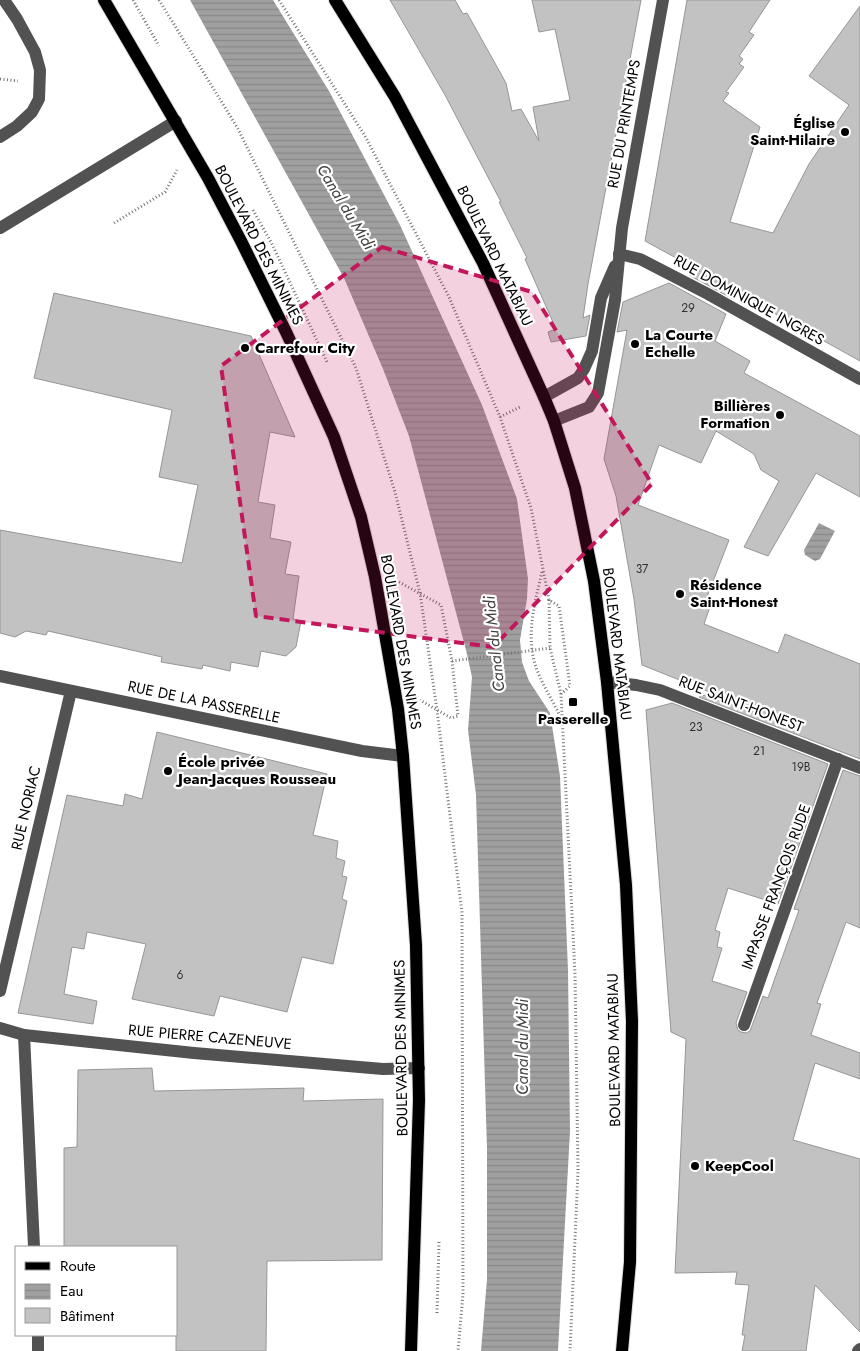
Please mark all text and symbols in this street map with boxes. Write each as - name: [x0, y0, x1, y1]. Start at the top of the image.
- street label: RUE DU PRINTEMPS: [602, 58, 646, 190]
- place label: Église Saint-Hilaire: [750, 112, 835, 151]
- marker: Église Saint-Hilaire: [839, 126, 851, 138]
- water label: Canal du Midi: [311, 160, 381, 255]
- street label: BOULEVARD DES MINIMES: [209, 161, 309, 329]
- street label: BOULEVARD MATABIAU: [451, 182, 539, 330]
- street label: RUE DOMINIQUE INGRES: [670, 249, 828, 351]
- house number: 29: [681, 299, 695, 317]
- place label: La Courte Echelle: [645, 324, 713, 363]
- place label: Carrefour City: [255, 337, 355, 359]
- marker: La Courte Echelle: [629, 338, 641, 350]
- marker: Carrefour City: [239, 342, 251, 354]
- place label: Billières Formation: [700, 395, 770, 434]
- marker: Billières Formation: [774, 409, 786, 421]
- street label: BOULEVARD DES MINIMES: [375, 553, 427, 731]
- house number: 37: [636, 560, 649, 578]
- street label: BOULEVARD MATABIAU: [597, 566, 637, 722]
- place label: Résidence Saint-Honest: [690, 574, 778, 613]
- marker: Résidence Saint-Honest: [674, 588, 686, 600]
- water label: Canal du Midi: [477, 594, 510, 693]
- street label: RUE SAINT-HONEST: [676, 670, 806, 738]
- street label: RUE DE LA PASSERELLE: [126, 675, 282, 729]
- marker: Passerelle: [567, 696, 579, 708]
- place label: Passerelle: [538, 708, 609, 730]
- house number: 23: [689, 718, 703, 736]
- house number: 21: [753, 742, 765, 760]
- place label: École privée Jean-Jacques Rousseau: [175, 751, 336, 790]
- house number: 19B: [791, 758, 811, 776]
- street label: RUE NORIAC: [6, 764, 46, 852]
- marker: École privée Jean-Jacques Rousseau: [162, 765, 174, 777]
- street label: IMPASSE FRANÇOIS RUDE: [736, 801, 816, 973]
- street label: BOULEVARD DES MINIMES: [388, 959, 414, 1137]
- house number: 6: [177, 966, 184, 984]
- street label: BOULEVARD MATABIAU: [602, 973, 626, 1127]
- water label: Canal du Midi: [511, 998, 534, 1095]
- street label: RUE PIERRE CAZENEUVE: [127, 1019, 293, 1055]
- place label: KeepCool: [705, 1155, 774, 1177]
- marker: KeepCool: [689, 1160, 701, 1172]
- legend: [15, 1246, 178, 1336]
- text: Route: [60, 1255, 96, 1277]
- text: Eau: [60, 1280, 83, 1302]
- text: Bâtiment: [60, 1305, 114, 1327]

